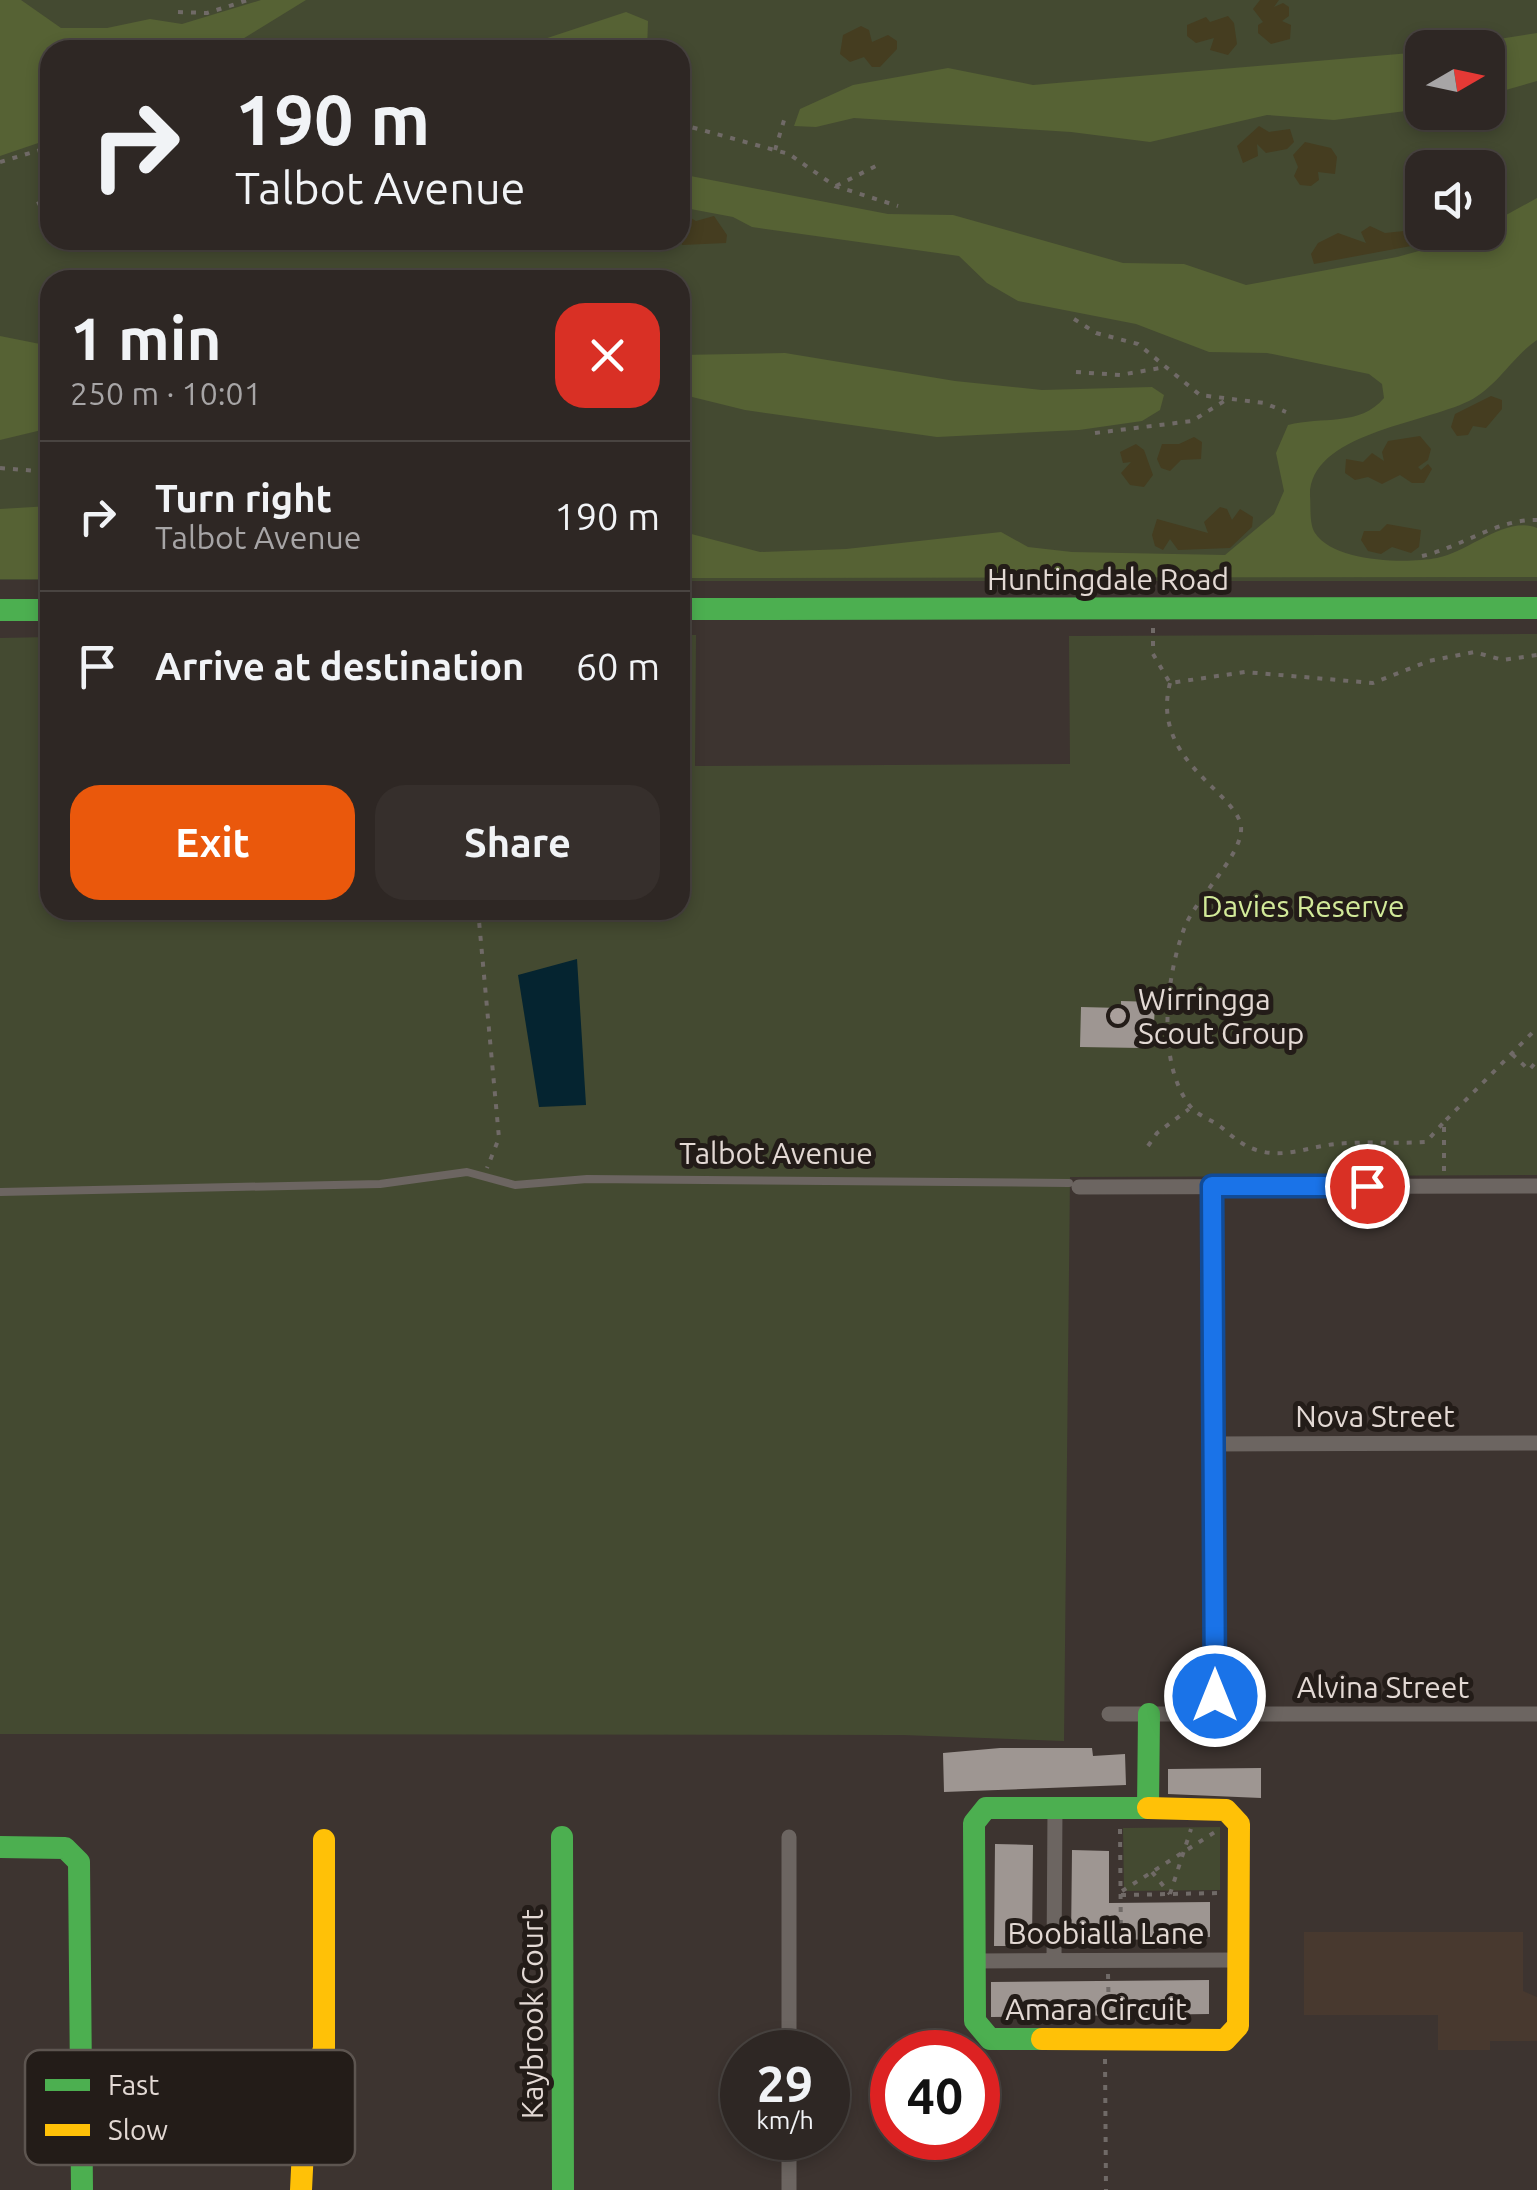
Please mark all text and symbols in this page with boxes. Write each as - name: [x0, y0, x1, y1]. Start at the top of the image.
- north arrow: [1405, 30, 1505, 130]
- map controls: [1405, 30, 1505, 250]
- icon: right: [70, 80, 200, 210]
- text: 190 m: [235, 80, 430, 158]
- button: sound: [1405, 150, 1505, 250]
- text: Talbot Avenue: [235, 162, 525, 213]
- button: close: [555, 303, 660, 408]
- text: 1 min: [70, 304, 222, 371]
- text: 250 m · 10:01: [70, 375, 262, 411]
- text: Turn right: [155, 477, 332, 519]
- icon: right: [70, 489, 125, 544]
- text: 190 m: [554, 495, 660, 537]
- text: Talbot Avenue: [155, 519, 362, 555]
- street label: Huntingdale Road: [987, 562, 1229, 596]
- icon: arrive: [70, 639, 125, 694]
- text: Arrive at destination: [155, 645, 524, 687]
- text: 60 m: [576, 645, 660, 687]
- button: Exit: [70, 785, 355, 900]
- button: Share: [375, 785, 660, 900]
- park label: Davies Reserve: [1202, 889, 1404, 923]
- place label: Wirringga Scout Group: [1138, 982, 1304, 1050]
- marker: Wirringga Scout Group: [1107, 1005, 1129, 1027]
- street label: Talbot Avenue: [679, 1136, 873, 1170]
- pin: [1325, 1144, 1410, 1229]
- icon: arrive: [1340, 1159, 1395, 1214]
- street label: Nova Street: [1295, 1399, 1455, 1433]
- position arrow: [1163, 1644, 1267, 1748]
- street label: Alvina Street: [1297, 1670, 1469, 1704]
- street label: Kaybrook Court: [515, 1909, 549, 2119]
- street label: Boobialla Lane: [1008, 1916, 1204, 1950]
- street label: Amara Circuit: [1005, 1992, 1187, 2026]
- speed limit sign: 40: [870, 2030, 1000, 2160]
- legend: [25, 2050, 355, 2165]
- text: 29: [757, 2055, 813, 2111]
- text: Fast: [108, 2069, 159, 2100]
- text: km/h: [756, 2106, 814, 2134]
- text: Slow: [108, 2114, 168, 2145]

